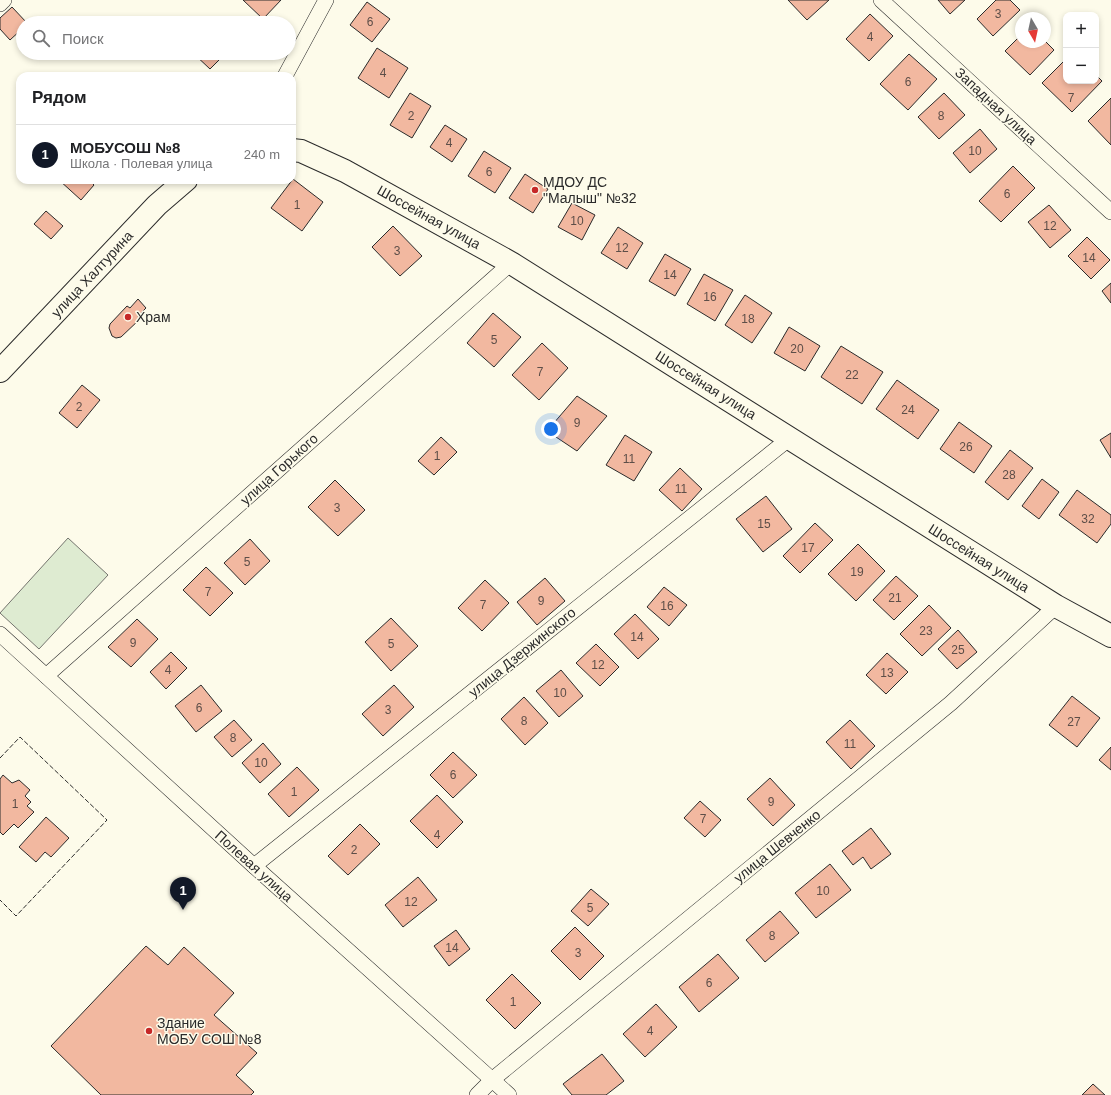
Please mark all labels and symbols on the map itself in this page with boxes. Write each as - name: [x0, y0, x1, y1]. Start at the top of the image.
- house number: 3: [995, 7, 1002, 21]
- north arrow: [1015, 12, 1051, 48]
- house number: 6: [367, 15, 374, 29]
- house number: 4: [867, 30, 874, 44]
- street label: Западная улица: [952, 64, 1040, 148]
- house number: 4: [380, 66, 387, 80]
- house number: 6: [905, 75, 912, 89]
- house number: 7: [1068, 91, 1075, 105]
- house number: 2: [408, 109, 415, 123]
- house number: 8: [938, 109, 945, 123]
- house number: 4: [446, 136, 453, 150]
- house number: 10: [968, 144, 982, 158]
- house number: 6: [486, 165, 493, 179]
- place label: МДОУ ДС "Малыш" №32: [543, 174, 637, 206]
- street label: Шоссейная улица: [375, 182, 484, 252]
- marker: МДОУ ДС "Малыш" №32: [530, 185, 540, 195]
- house number: 6: [1004, 187, 1011, 201]
- house number: 1: [294, 198, 301, 212]
- house number: 10: [570, 214, 584, 228]
- house number: 12: [1043, 219, 1057, 233]
- street label: улица Халтурина: [48, 227, 136, 320]
- house number: 12: [615, 241, 629, 255]
- house number: 3: [394, 244, 401, 258]
- house number: 14: [1082, 251, 1096, 265]
- house number: 14: [663, 268, 677, 282]
- house number: 16: [703, 290, 717, 304]
- place label: Храм: [136, 309, 171, 325]
- marker: Храм: [123, 312, 133, 322]
- house number: 18: [741, 312, 755, 326]
- house number: 5: [491, 333, 498, 347]
- house number: 20: [790, 342, 804, 356]
- street label: Шоссейная улица: [653, 348, 759, 423]
- house number: 7: [537, 365, 544, 379]
- house number: 22: [845, 368, 859, 382]
- house number: 2: [76, 400, 83, 414]
- house number: 24: [901, 403, 915, 417]
- house number: 9: [574, 416, 581, 430]
- your location: [541, 419, 561, 439]
- street label: улица Горького: [237, 430, 321, 508]
- house number: 26: [959, 440, 973, 454]
- house number: 1: [434, 449, 441, 463]
- house number: 11: [623, 452, 636, 466]
- house number: 28: [1002, 468, 1016, 482]
- house number: 11: [675, 482, 688, 496]
- house number: 3: [334, 501, 341, 515]
- house number: 32: [1081, 512, 1095, 526]
- house number: 15: [757, 517, 771, 531]
- street label: Шоссейная улица: [926, 521, 1032, 596]
- house number: 17: [801, 541, 815, 555]
- house number: 5: [244, 555, 251, 569]
- house number: 19: [850, 565, 864, 579]
- house number: 7: [205, 585, 212, 599]
- house number: 21: [888, 591, 902, 605]
- house number: 9: [538, 594, 545, 608]
- house number: 7: [480, 598, 487, 612]
- house number: 16: [660, 599, 674, 613]
- street label: улица Дзержинского: [465, 604, 579, 700]
- house number: 23: [919, 624, 933, 638]
- house number: 14: [630, 630, 644, 644]
- house number: 9: [130, 636, 137, 650]
- house number: 5: [388, 637, 395, 651]
- house number: 25: [951, 643, 965, 657]
- house number: 12: [591, 658, 605, 672]
- house number: 4: [165, 663, 172, 677]
- house number: 13: [880, 666, 894, 680]
- house number: 10: [553, 686, 567, 700]
- house number: 6: [196, 701, 203, 715]
- house number: 3: [385, 703, 392, 717]
- house number: 8: [521, 714, 528, 728]
- house number: 27: [1067, 715, 1081, 729]
- house number: 8: [230, 731, 237, 745]
- house number: 11: [844, 737, 857, 751]
- house number: 10: [254, 756, 268, 770]
- house number: 6: [450, 768, 457, 782]
- house number: 1: [291, 785, 298, 799]
- house number: 9: [768, 795, 775, 809]
- house number: 1: [12, 797, 19, 811]
- street label: улица Шевченко: [731, 806, 824, 886]
- house number: 7: [700, 812, 707, 826]
- street label: Полевая улица: [212, 827, 296, 905]
- house number: 4: [434, 828, 441, 842]
- house number: 2: [351, 843, 358, 857]
- pin: 1: [170, 877, 196, 910]
- house number: 10: [816, 884, 830, 898]
- house number: 12: [404, 895, 418, 909]
- house number: 5: [587, 901, 594, 915]
- house number: 8: [769, 929, 776, 943]
- house number: 14: [445, 941, 459, 955]
- house number: 3: [575, 946, 582, 960]
- house number: 6: [706, 976, 713, 990]
- house number: 1: [510, 995, 517, 1009]
- place label: Здание МОБУ СОШ №8: [157, 1015, 262, 1047]
- house number: 4: [647, 1024, 654, 1038]
- marker: Здание МОБУ СОШ №8: [144, 1026, 154, 1036]

